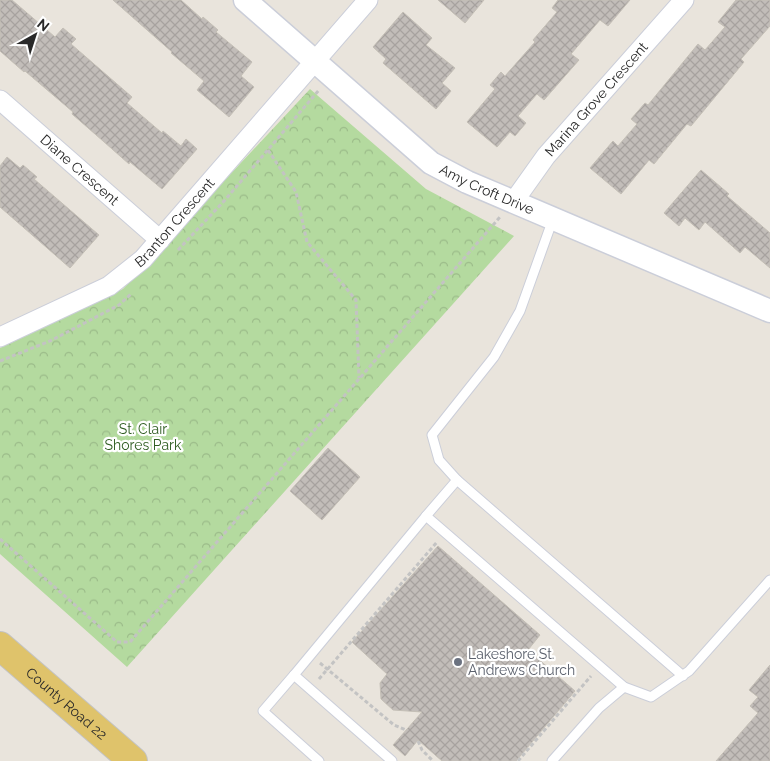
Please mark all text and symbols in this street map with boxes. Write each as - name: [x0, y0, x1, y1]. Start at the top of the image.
- north arrow: [10, 10, 60, 60]
- text: N: [34, 15, 52, 34]
- street label: Marina Grove Crescent: [542, 39, 651, 160]
- street label: Diane Crescent: [37, 131, 122, 208]
- street label: Amy Croft Drive: [437, 161, 536, 218]
- street label: Branton Crescent: [132, 175, 218, 270]
- park label: St. Clair Shores Park: [105, 421, 182, 453]
- place label: Lakeshore St. Andrews Church: [468, 646, 575, 678]
- marker: Lakeshore St. Andrews Church: [452, 656, 464, 668]
- street label: County Road 22: [23, 664, 110, 743]

